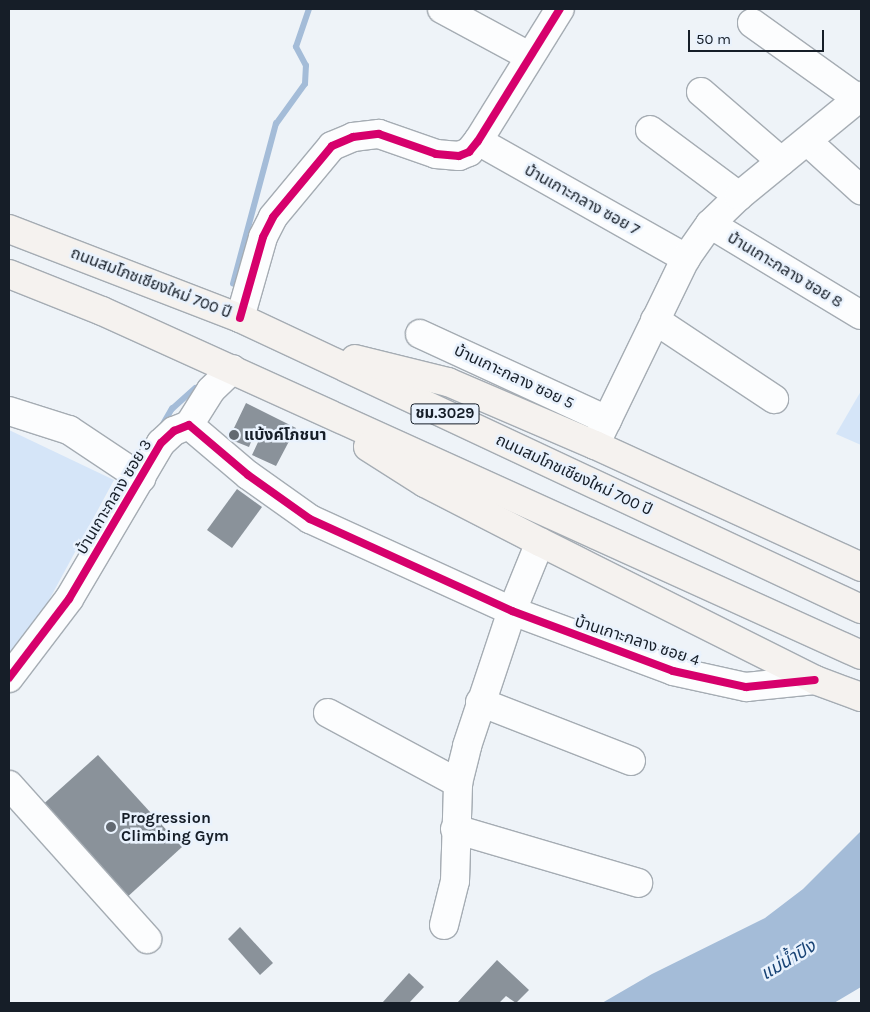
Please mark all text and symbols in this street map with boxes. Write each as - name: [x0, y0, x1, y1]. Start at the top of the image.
- scale bar: [690, 20, 826, 52]
- text: 50 m: [696, 30, 731, 48]
- street label: บ้านเกาะกลาง ซอย 7: [521, 160, 643, 240]
- street label: บ้านเกาะกลาง ซอย 8: [724, 228, 846, 312]
- street label: ถนนสมโภชเชียงใหม่ 700 ปี: [68, 243, 234, 323]
- street label: บ้านเกาะกลาง ซอย 5: [451, 341, 577, 413]
- road number: ชม.3029: [410, 402, 480, 426]
- place label: แบ้งค์โภชนา: [244, 425, 326, 445]
- marker: แบ้งค์โภชนา: [228, 429, 240, 441]
- street label: ถนนสมโภชเชียงใหม่ 700 ปี: [493, 430, 655, 520]
- street label: บ้านเกาะกลาง ซอย 3: [72, 436, 156, 558]
- street label: บ้านเกาะกลาง ซอย 4: [572, 612, 702, 670]
- place label: Progression Climbing Gym: [121, 808, 229, 846]
- marker: Progression Climbing Gym: [105, 821, 117, 833]
- water label: แม่น้ำปิง: [757, 935, 819, 985]

